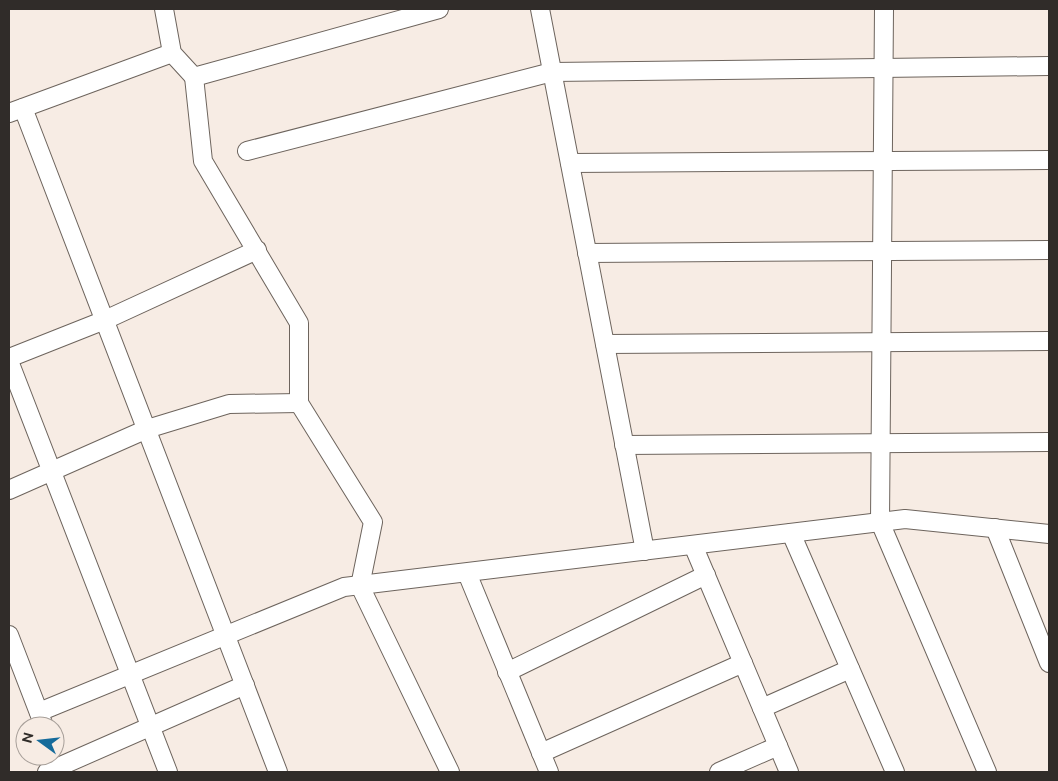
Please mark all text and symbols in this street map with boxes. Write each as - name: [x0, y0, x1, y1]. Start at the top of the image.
- north arrow: [15, 716, 65, 766]
- text: N: [18, 731, 37, 745]

